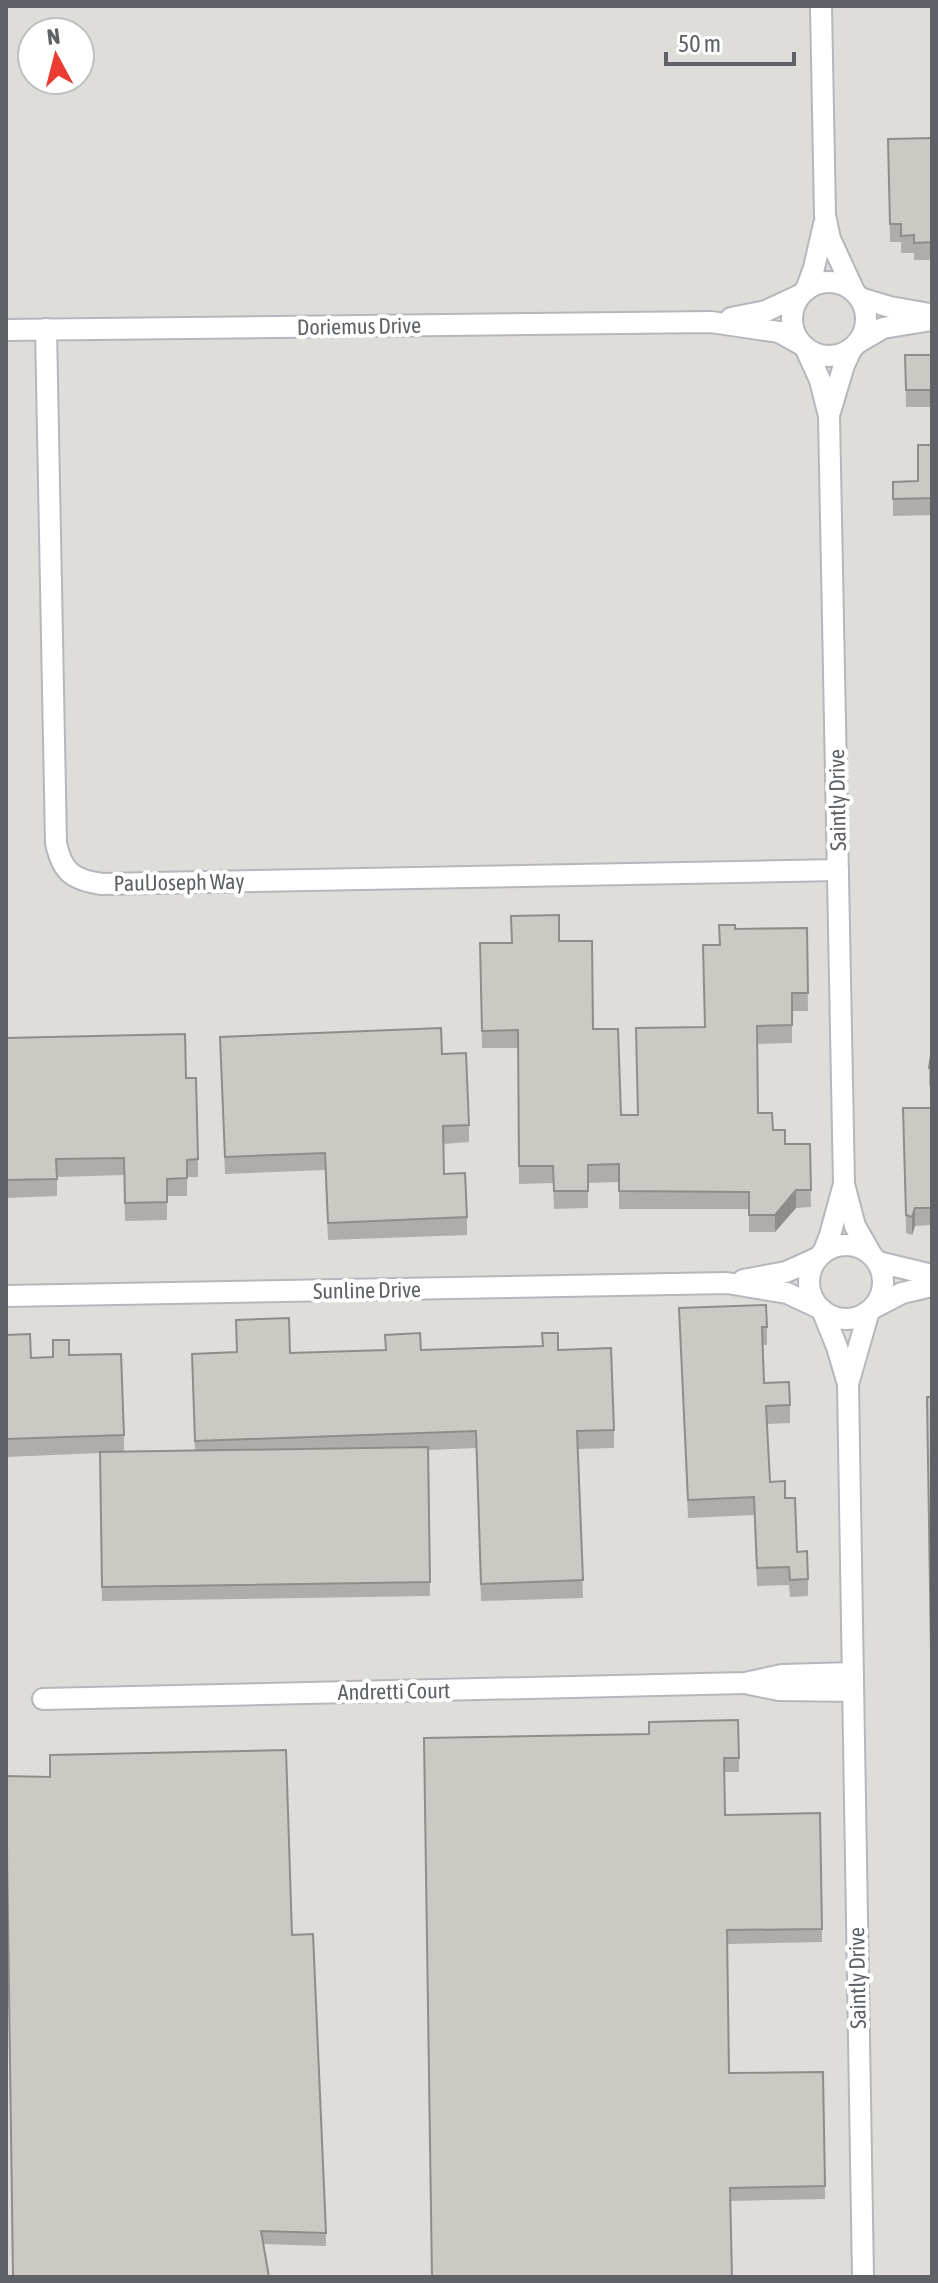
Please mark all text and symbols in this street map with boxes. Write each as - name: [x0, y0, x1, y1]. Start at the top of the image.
- north arrow: [16, 16, 96, 96]
- scale bar: [666, 16, 794, 66]
- text: N: [46, 22, 62, 50]
- text: 50 m: [678, 30, 721, 57]
- street label: Doriemus Drive: [297, 312, 421, 340]
- street label: Saintly Drive: [823, 749, 851, 851]
- street label: PaulJoseph Way: [113, 868, 245, 896]
- street label: Sunline Drive: [313, 1276, 421, 1304]
- street label: Andretti Court: [337, 1677, 451, 1705]
- street label: Saintly Drive: [843, 1927, 871, 2029]

